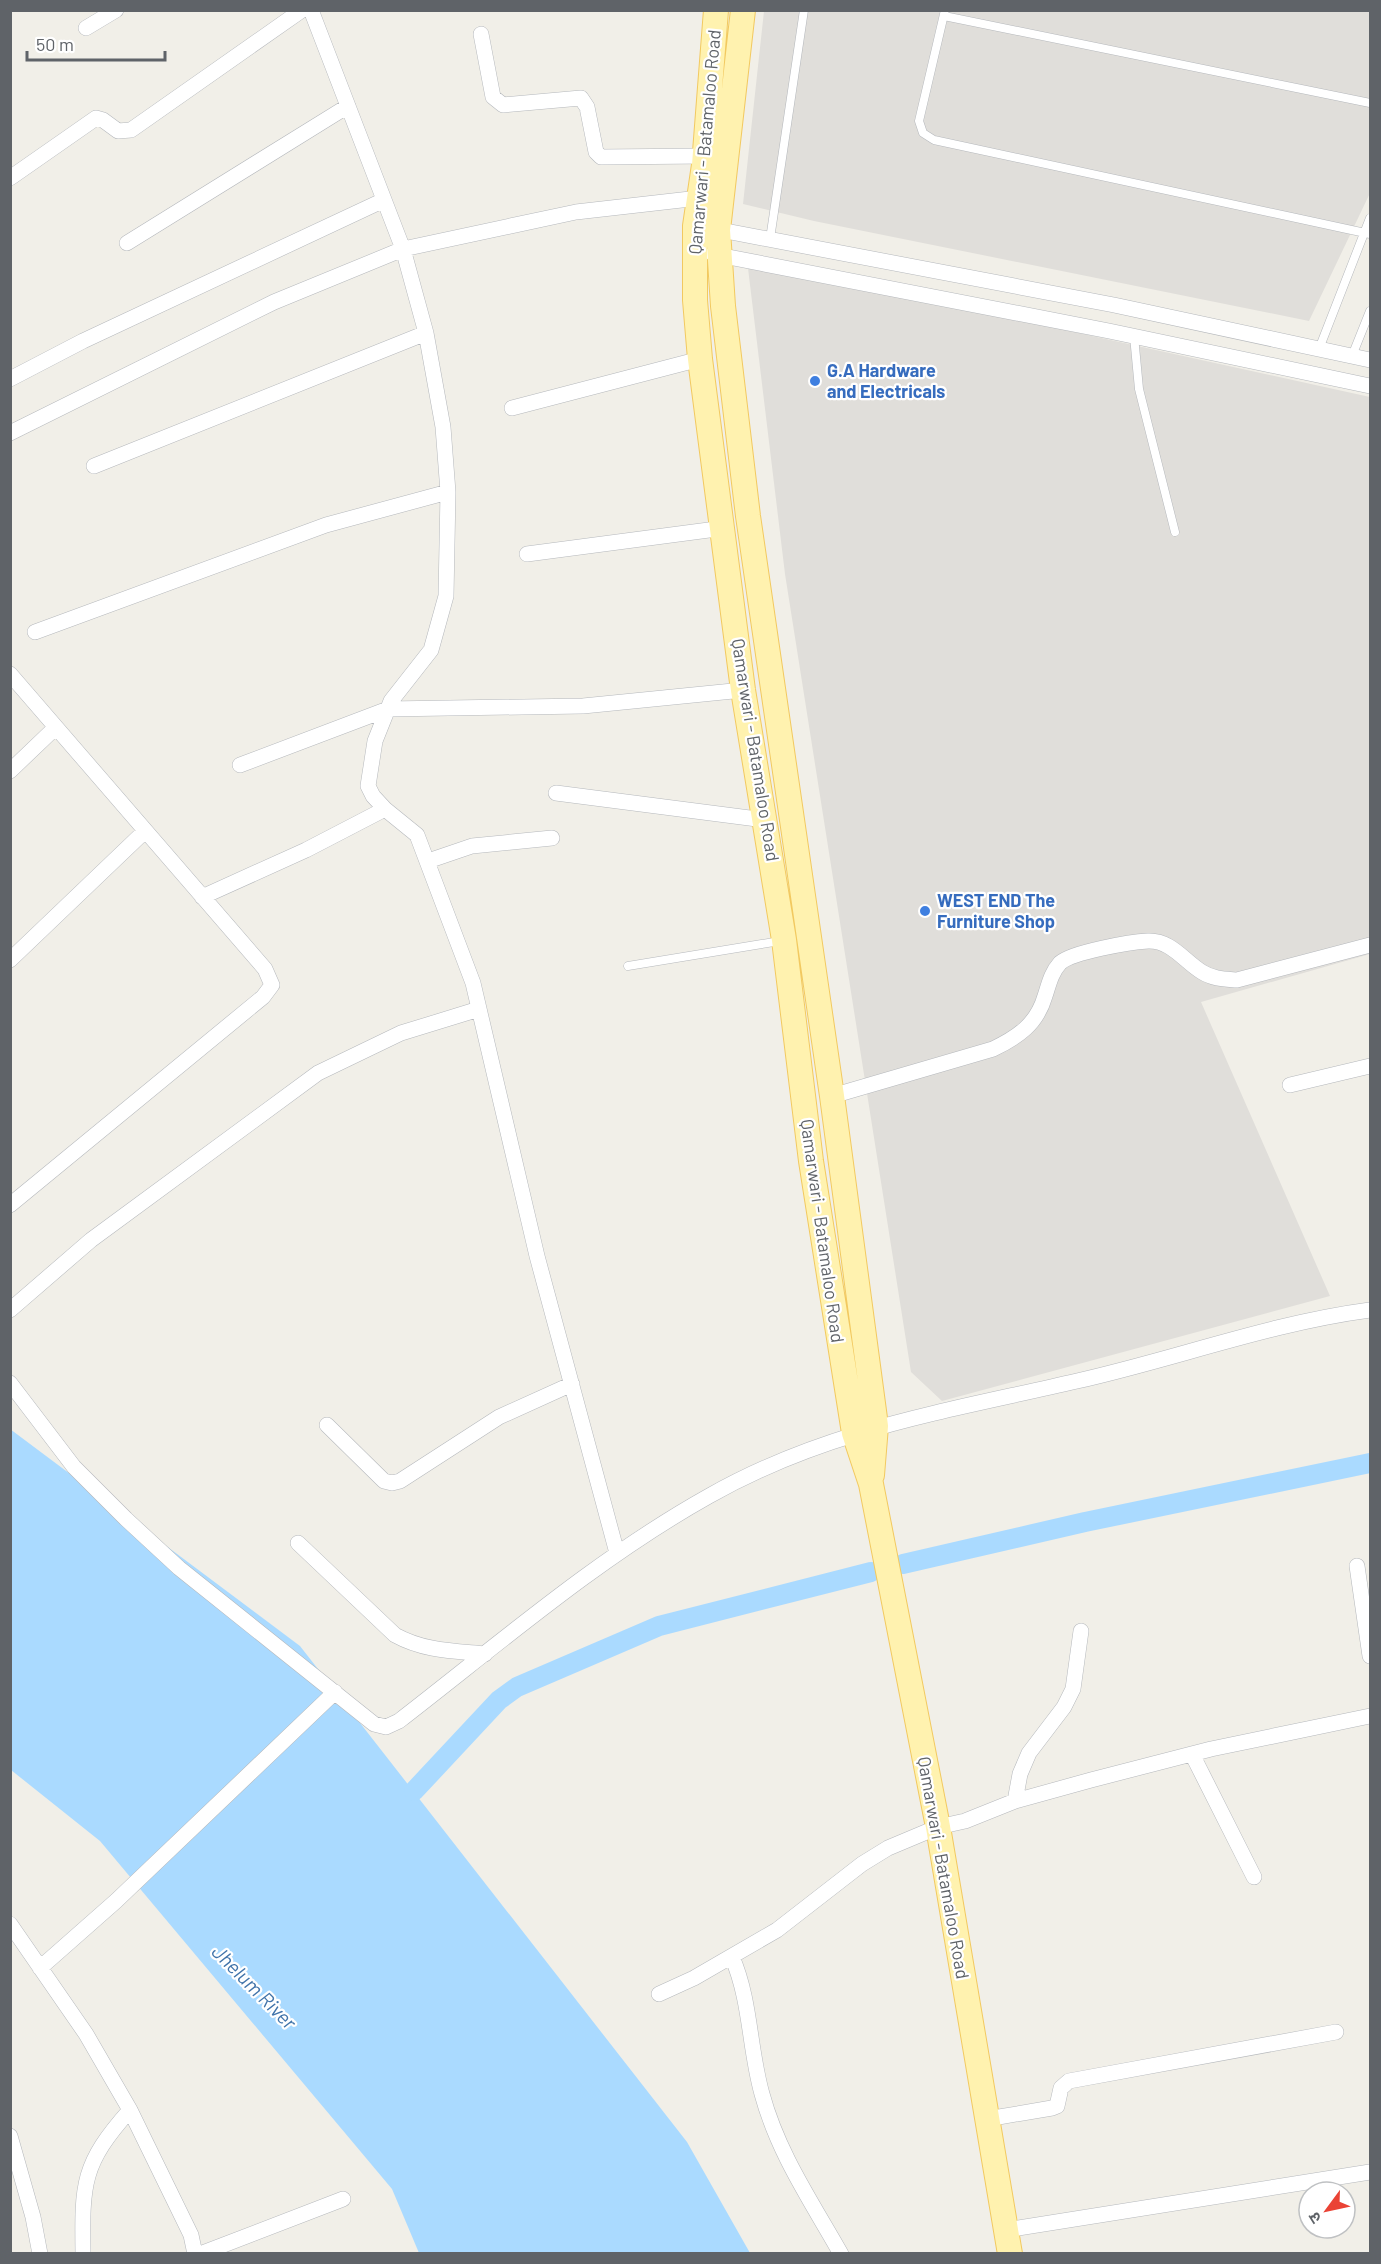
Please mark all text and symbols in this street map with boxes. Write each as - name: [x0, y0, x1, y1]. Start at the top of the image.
- scale bar: [27, 24, 165, 62]
- street label: Qamarwari - Batamaloo Road: [683, 29, 725, 255]
- text: 50 m: [36, 33, 74, 55]
- place label: G.A Hardware and Electricals: [827, 359, 945, 402]
- marker: G.A Hardware and Electricals: [808, 374, 822, 388]
- street label: Qamarwari - Batamaloo Road: [728, 637, 784, 863]
- place label: WEST END The Furniture Shop: [937, 889, 1055, 932]
- marker: WEST END The Furniture Shop: [918, 904, 932, 918]
- street label: Qamarwari - Batamaloo Road: [796, 1118, 850, 1344]
- street label: Qamarwari - Batamaloo Road: [914, 1755, 974, 1981]
- water label: Jhelum River: [207, 1939, 303, 2034]
- north arrow: [1297, 2180, 1357, 2240]
- text: उ: [1303, 2209, 1325, 2228]

